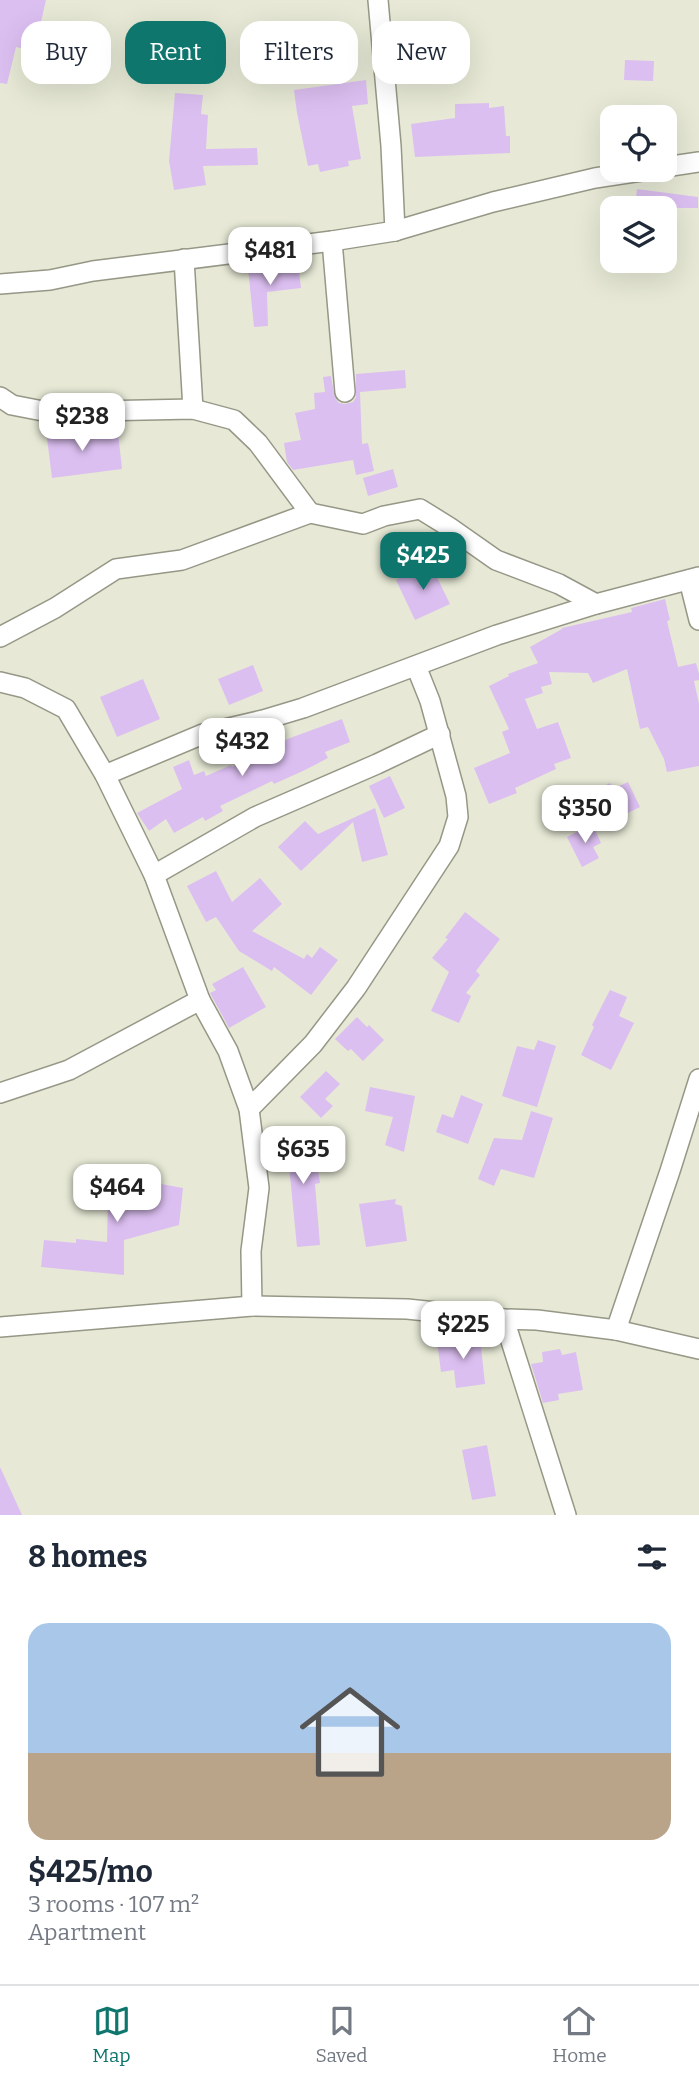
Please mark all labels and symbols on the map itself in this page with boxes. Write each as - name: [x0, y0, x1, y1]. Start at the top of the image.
- pin: $481: [229, 228, 311, 287]
- pin: $238: [41, 393, 123, 453]
- pin: $425: [382, 532, 464, 592]
- pin: $432: [201, 718, 283, 778]
- pin: $350: [544, 786, 626, 845]
- pin: $635: [262, 1126, 344, 1186]
- pin: $464: [76, 1164, 158, 1224]
- pin: $225: [422, 1302, 504, 1361]

